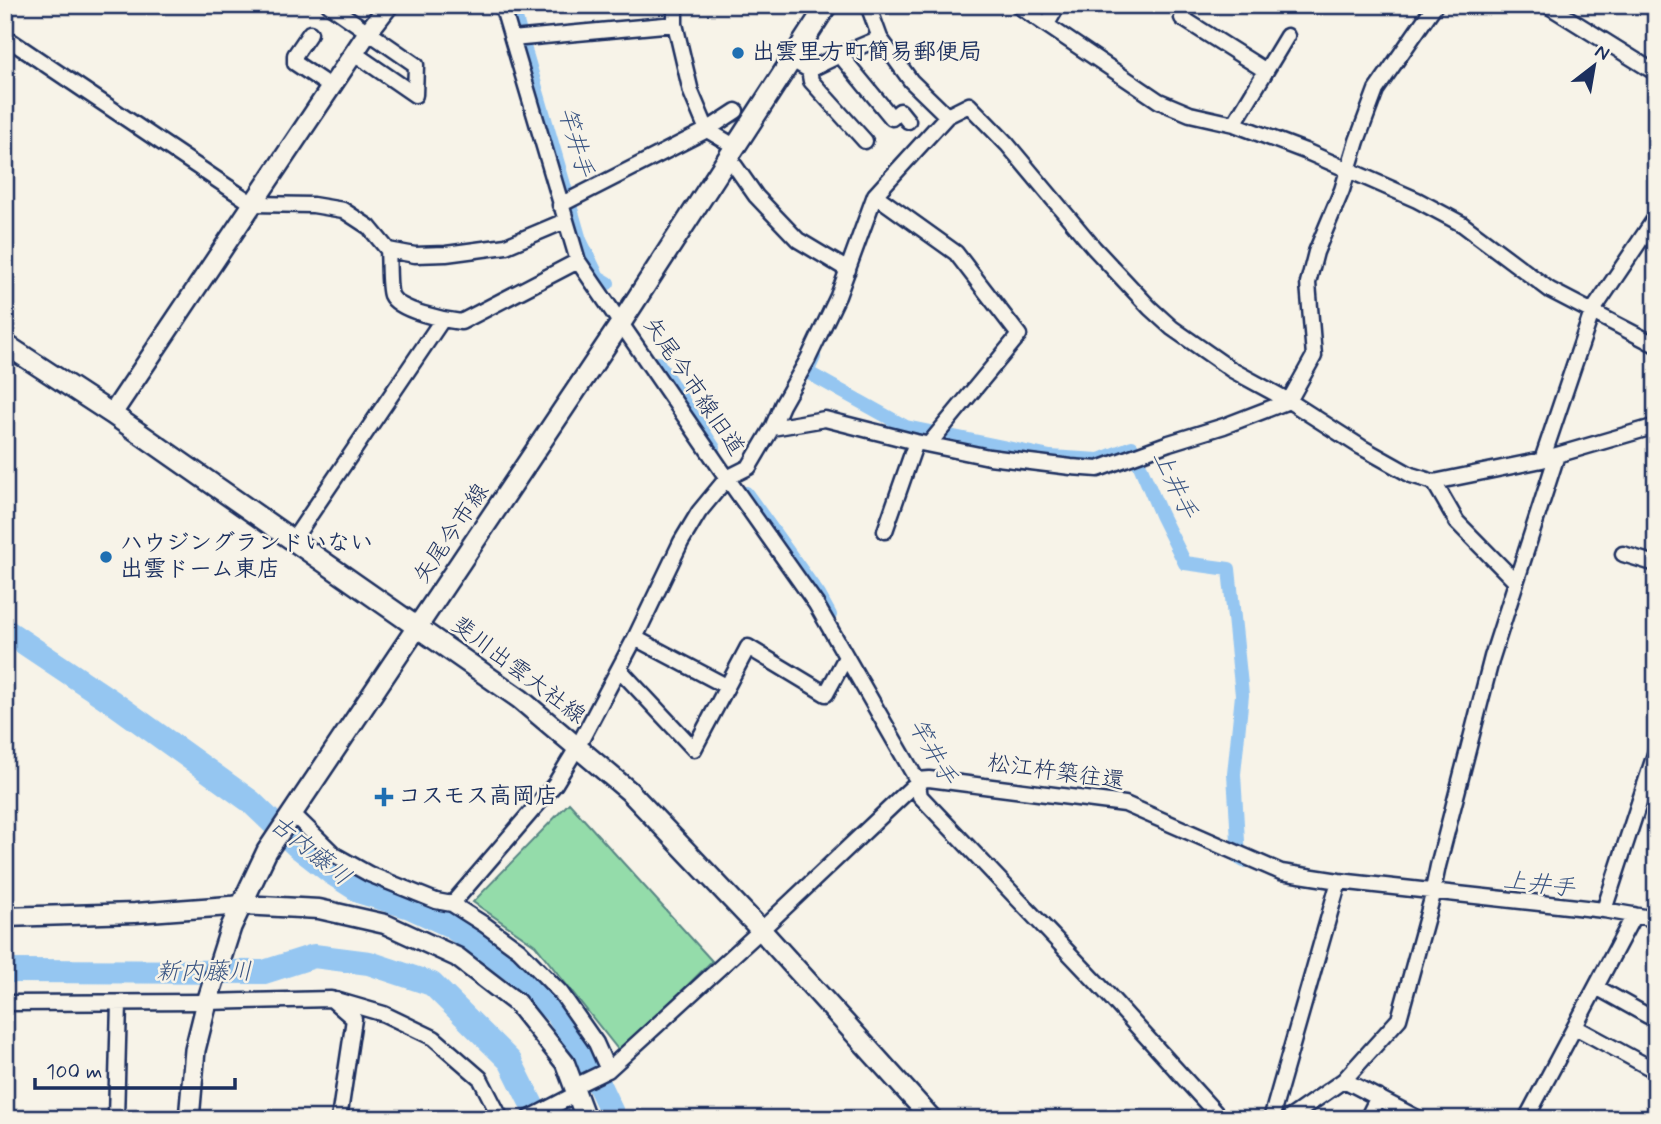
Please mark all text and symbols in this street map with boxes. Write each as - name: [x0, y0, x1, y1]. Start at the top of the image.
- north arrow: [1560, 32, 1630, 102]
- place label: 出雲里方町簡易郵便局: [752, 38, 982, 68]
- text: N: [1590, 39, 1614, 67]
- marker: 出雲里方町簡易郵便局: [730, 45, 746, 61]
- water label: 竿井手: [550, 103, 600, 182]
- street label: 矢尾今市線旧道: [636, 312, 750, 462]
- water label: 上井手: [1145, 446, 1204, 525]
- street label: 矢尾今市線: [407, 478, 497, 590]
- place label: ハウジングランドいない 出雲ドーム東店: [120, 529, 373, 585]
- marker: ハウジングランドいない 出雲ドーム東店: [98, 549, 114, 565]
- street label: 斐川出雲大社線: [445, 611, 591, 731]
- water label: 竿井手: [901, 713, 964, 792]
- street label: 松江杵築往還: [986, 749, 1126, 797]
- place label: コスモス高岡店: [398, 782, 558, 812]
- marker: コスモス高岡店: [376, 789, 392, 805]
- water label: 古内藤川: [263, 809, 357, 893]
- water label: 上井手: [1501, 865, 1578, 905]
- water label: 新内藤川: [156, 957, 252, 988]
- scale bar: [35, 1047, 234, 1091]
- text: 100 m: [46, 1058, 102, 1086]

